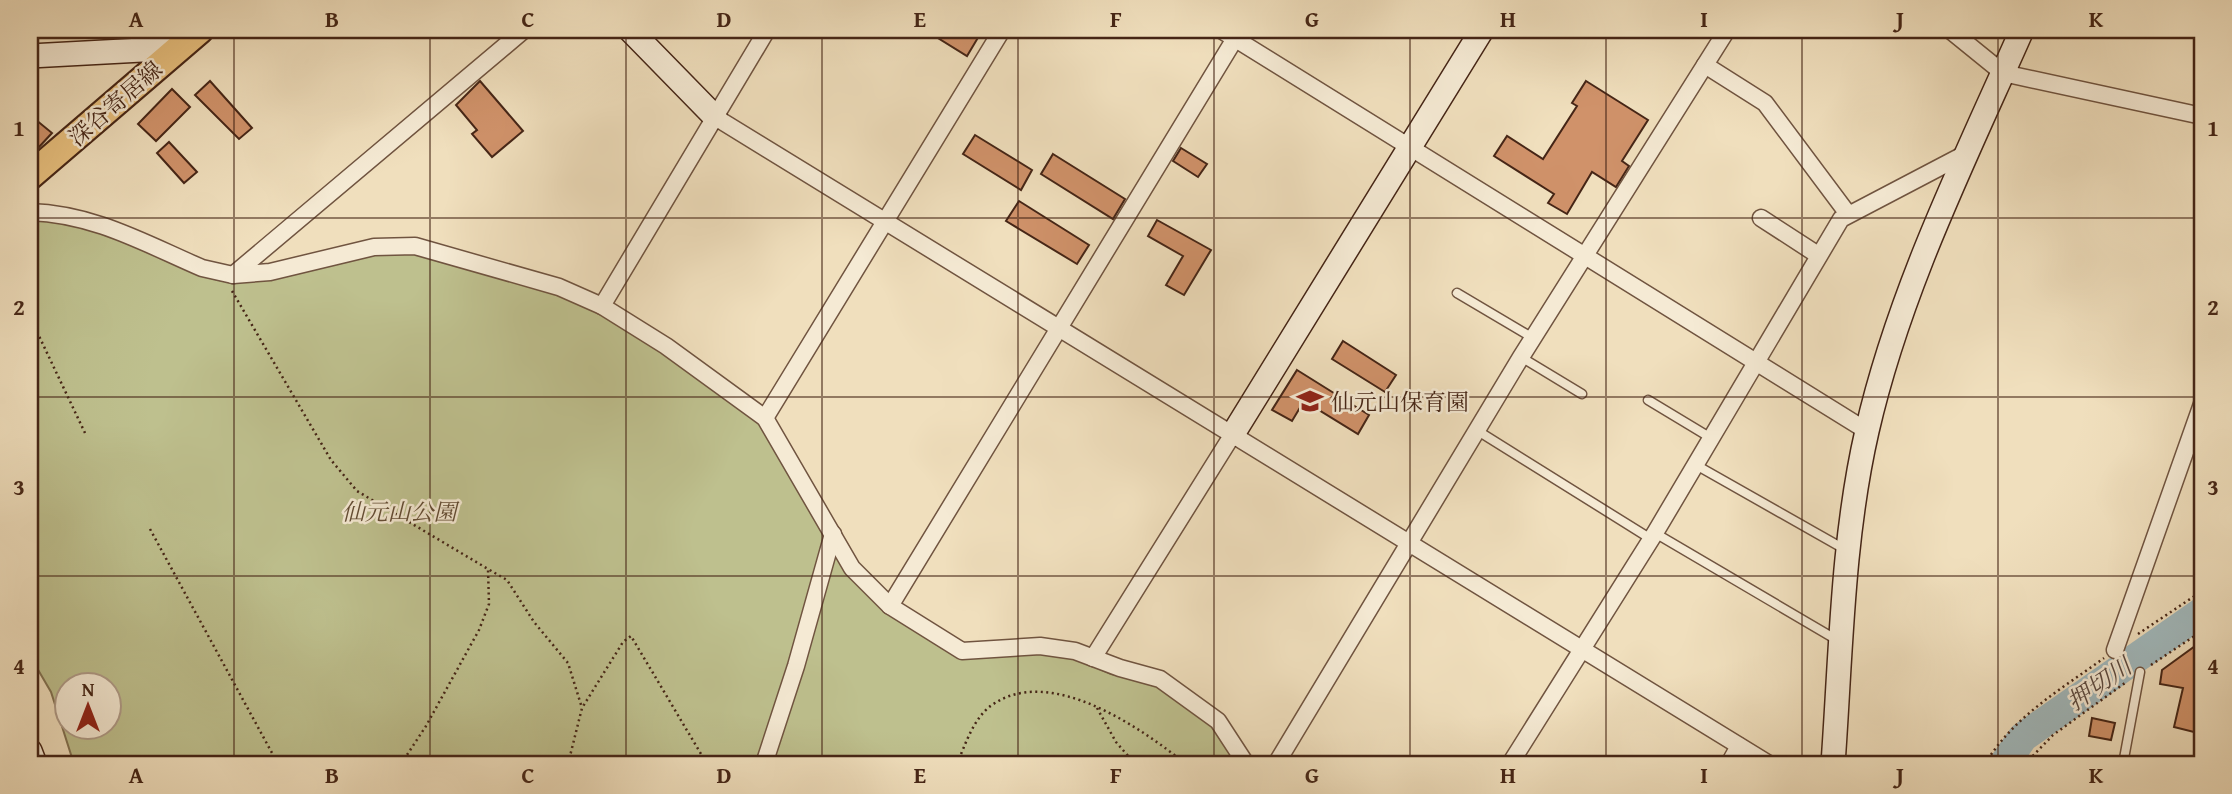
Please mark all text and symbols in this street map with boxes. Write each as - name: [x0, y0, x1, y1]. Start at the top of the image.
- text: A: [129, 2, 144, 35]
- text: B: [325, 2, 339, 35]
- text: C: [521, 2, 535, 35]
- text: D: [717, 2, 732, 35]
- text: E: [914, 2, 926, 35]
- text: F: [1110, 2, 1122, 35]
- text: G: [1305, 2, 1319, 35]
- text: H: [1500, 2, 1516, 35]
- text: I: [1700, 2, 1708, 35]
- text: J: [1892, 2, 1904, 35]
- text: K: [2089, 2, 2104, 35]
- street label: 深谷寄居線: [61, 53, 169, 153]
- text: 1: [13, 111, 25, 144]
- text: 1: [2207, 111, 2219, 144]
- text: 2: [13, 290, 25, 323]
- text: 2: [2207, 290, 2219, 323]
- place label: 仙元山保育園: [1331, 385, 1469, 418]
- school or university icon: 仙元山保育園: [1295, 386, 1325, 416]
- text: 3: [13, 470, 25, 503]
- text: 3: [2207, 470, 2219, 503]
- park label: 仙元山公園: [342, 495, 461, 528]
- water label: 押切川: [2059, 647, 2141, 719]
- text: 4: [13, 649, 25, 682]
- text: 4: [2207, 649, 2219, 682]
- north arrow: [52, 672, 122, 742]
- text: N: [82, 675, 95, 703]
- text: A: [129, 758, 144, 791]
- text: B: [325, 758, 339, 791]
- text: C: [521, 758, 535, 791]
- text: D: [717, 758, 732, 791]
- text: E: [914, 758, 926, 791]
- text: F: [1110, 758, 1122, 791]
- text: G: [1305, 758, 1319, 791]
- text: H: [1500, 758, 1516, 791]
- text: I: [1700, 758, 1708, 791]
- text: J: [1892, 758, 1904, 791]
- text: K: [2089, 758, 2104, 791]

